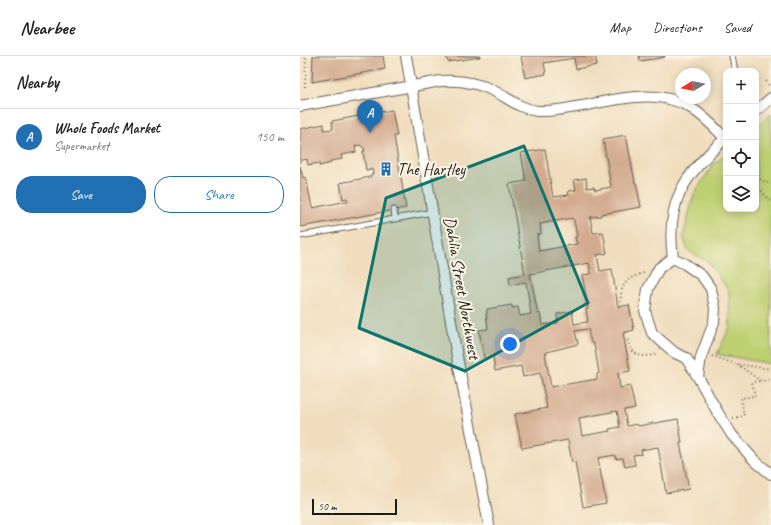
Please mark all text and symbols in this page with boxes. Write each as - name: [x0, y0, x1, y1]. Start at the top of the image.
- text: Nearbee: [20, 16, 74, 40]
- text: Map: [610, 19, 631, 36]
- text: Directions: [653, 19, 702, 36]
- text: Saved: [724, 19, 751, 36]
- north arrow: [675, 68, 711, 104]
- map controls: [723, 68, 759, 212]
- button: +: [723, 68, 759, 104]
- text: Nearby: [16, 72, 59, 93]
- pin: A: [357, 100, 383, 133]
- button: −: [723, 104, 759, 140]
- text: Whole Foods Market: [54, 119, 160, 138]
- text: A: [26, 129, 32, 145]
- text: 150 m: [256, 129, 284, 145]
- text: Supermarket: [54, 138, 109, 154]
- button: locate: [723, 140, 759, 176]
- place label: The Hartley: [397, 159, 466, 180]
- building icon: The Hartley: [378, 161, 394, 177]
- button: Save: [16, 176, 146, 213]
- button: Share: [154, 176, 284, 213]
- button: layers: [723, 176, 759, 212]
- street label: Dahlia Street Northwest: [439, 215, 485, 363]
- your location: [500, 334, 520, 354]
- scale bar: [312, 497, 397, 516]
- text: 50 m: [318, 499, 337, 513]

